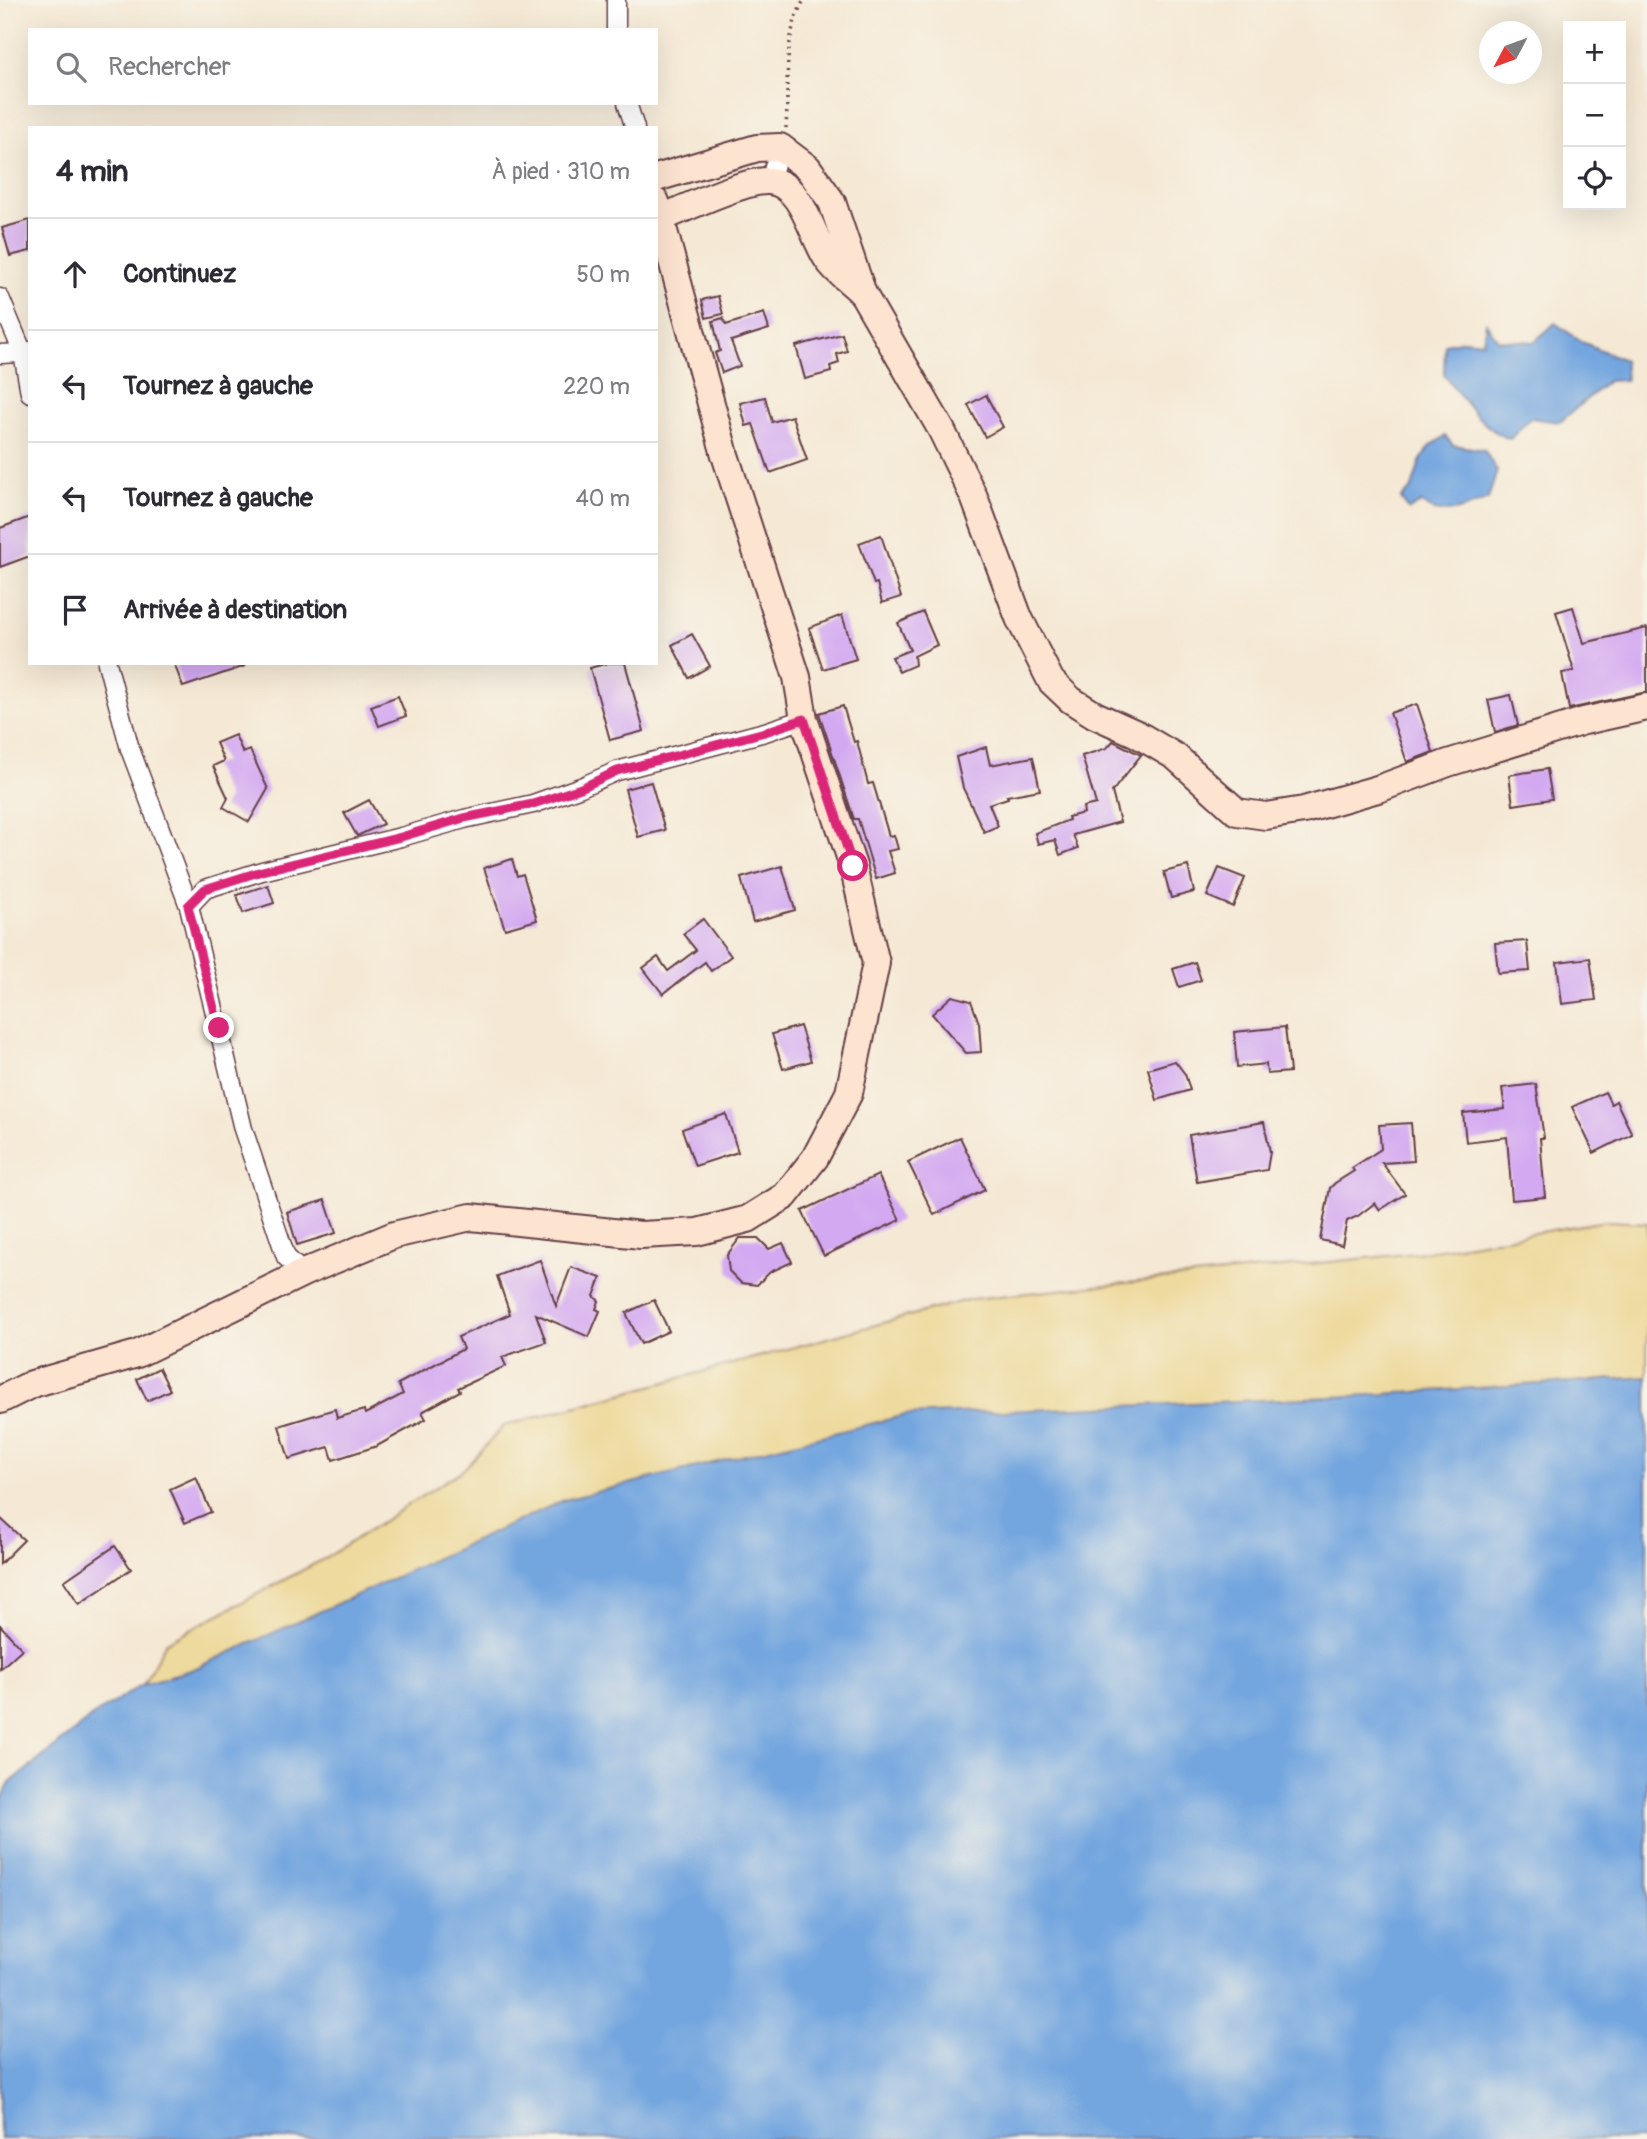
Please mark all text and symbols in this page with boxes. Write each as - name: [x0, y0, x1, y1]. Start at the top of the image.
- north arrow: [1479, 21, 1542, 84]
- map controls: [1563, 21, 1626, 210]
- button: +: [1563, 21, 1626, 84]
- search box: [28, 28, 658, 105]
- icon: search: [52, 48, 90, 86]
- text: Rechercher: [108, 51, 231, 83]
- button: −: [1563, 84, 1626, 147]
- button: locate: [1563, 147, 1626, 210]
- text: 4 min: [56, 153, 129, 190]
- text: À pied · 310 m: [492, 157, 630, 186]
- icon: ahead: [56, 255, 94, 293]
- text: Continuez: [123, 258, 236, 290]
- text: 50 m: [576, 260, 630, 289]
- icon: left: [56, 367, 94, 405]
- text: Tournez à gauche: [123, 370, 313, 402]
- text: 220 m: [563, 372, 630, 401]
- icon: left: [56, 479, 94, 517]
- text: Tournez à gauche: [123, 482, 313, 514]
- text: 40 m: [576, 484, 630, 513]
- icon: arrive: [56, 591, 94, 629]
- text: Arrivée à destination: [123, 594, 347, 626]
- route start: [837, 850, 868, 881]
- route end: [203, 1012, 234, 1043]

